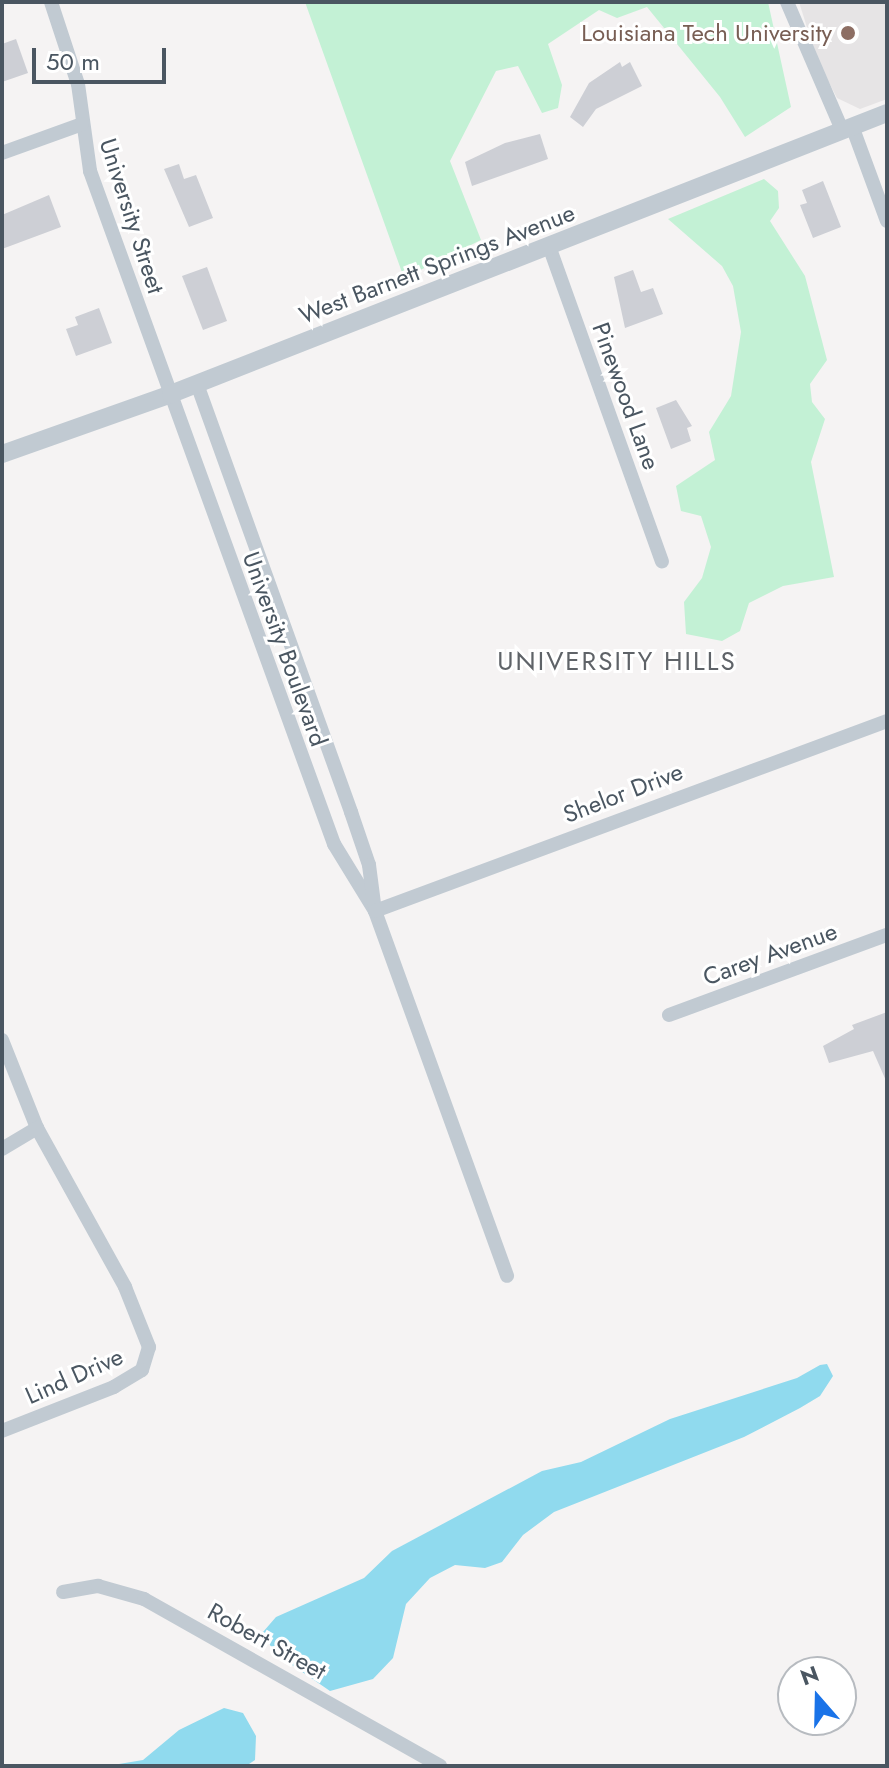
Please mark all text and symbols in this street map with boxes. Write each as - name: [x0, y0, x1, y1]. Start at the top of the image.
- place label: Louisiana Tech University: [581, 19, 832, 47]
- marker: Louisiana Tech University: [839, 24, 857, 42]
- scale bar: [36, 32, 170, 82]
- text: 50 m: [46, 44, 100, 79]
- street label: University Street: [93, 135, 171, 297]
- street label: West Barnett Springs Avenue: [295, 198, 579, 330]
- street label: Pinewood Lane: [586, 319, 666, 473]
- street label: University Boulevard: [236, 548, 334, 750]
- district label: UNIVERSITY HILLS: [497, 646, 737, 678]
- street label: Shelor Drive: [559, 757, 687, 829]
- street label: Carey Avenue: [699, 916, 841, 992]
- street label: Lind Drive: [21, 1342, 127, 1410]
- street label: Robert Street: [203, 1597, 331, 1685]
- north arrow: [777, 1656, 857, 1736]
- text: N: [796, 1657, 823, 1693]

